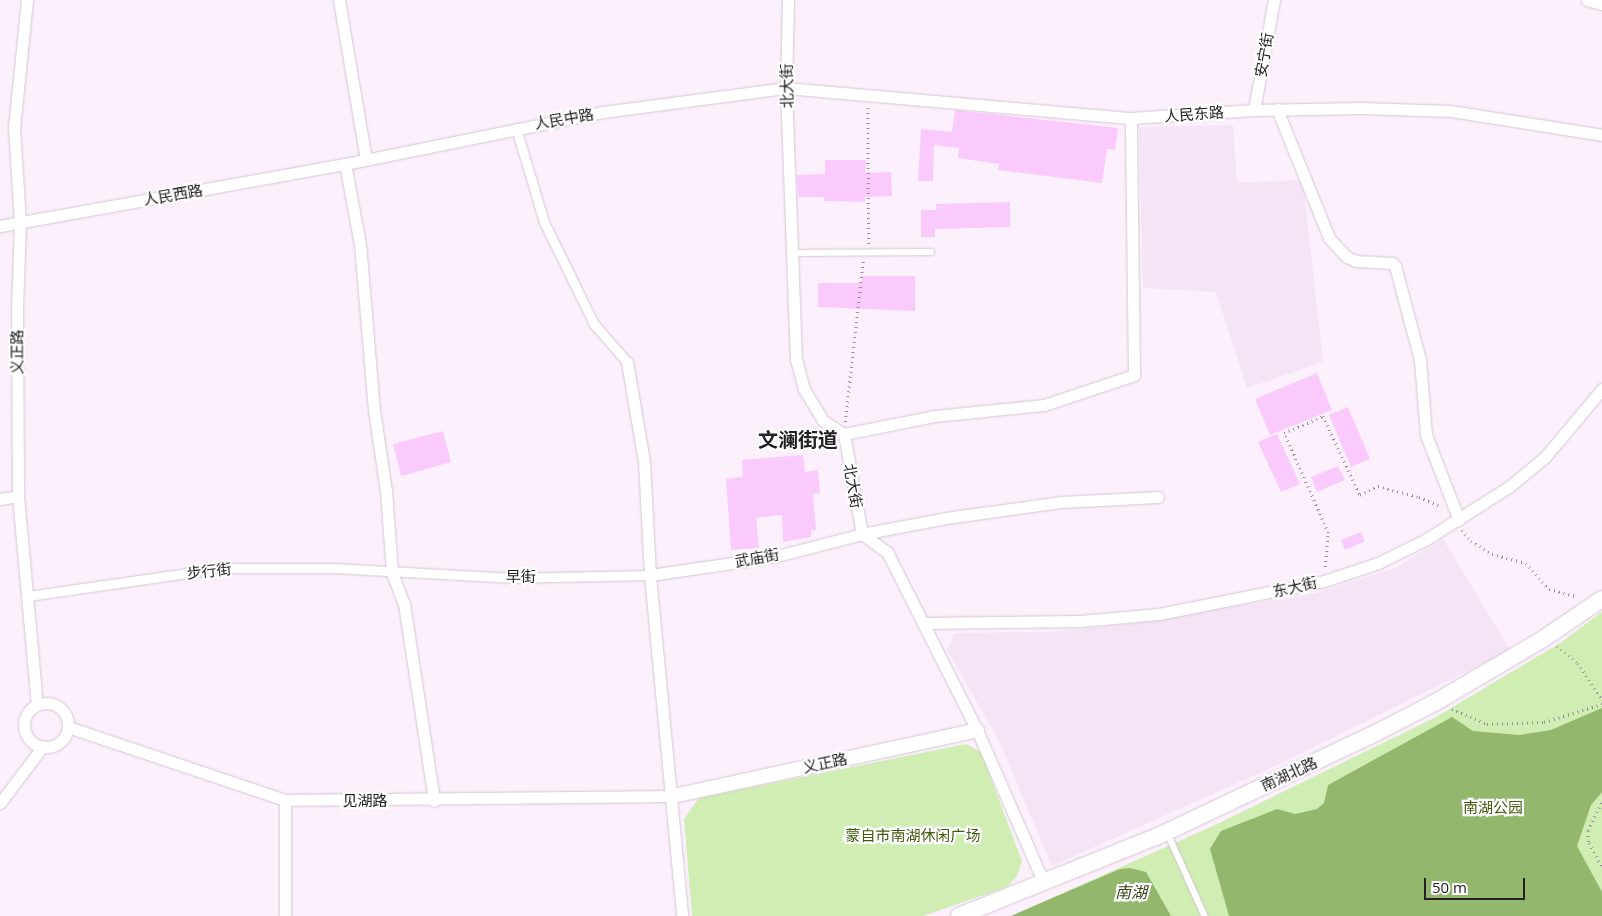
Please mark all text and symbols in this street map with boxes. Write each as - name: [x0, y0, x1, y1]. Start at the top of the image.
- street label: 安宁街: [1251, 31, 1277, 79]
- street label: 北大街: [778, 63, 796, 109]
- street label: 人民东路: [1163, 103, 1225, 125]
- street label: 人民中路: [533, 105, 595, 133]
- street label: 人民西路: [142, 181, 204, 209]
- street label: 义正路: [8, 330, 26, 374]
- district label: 文澜街道: [758, 427, 838, 451]
- street label: 北大街: [840, 462, 866, 510]
- street label: 武庙街: [733, 545, 781, 571]
- street label: 步行街: [186, 560, 232, 582]
- street label: 早街: [506, 568, 536, 586]
- street label: 东大街: [1271, 573, 1319, 601]
- street label: 义正路: [801, 750, 849, 776]
- street label: 南湖北路: [1258, 753, 1320, 795]
- street label: 见湖路: [343, 792, 387, 810]
- park label: 南湖公园: [1463, 799, 1523, 817]
- park label: 蒙自市南湖休闲广场: [846, 827, 980, 845]
- scale bar: [1427, 868, 1528, 900]
- text: 50 m: [1432, 877, 1467, 897]
- water label: 南湖: [1115, 882, 1147, 902]

